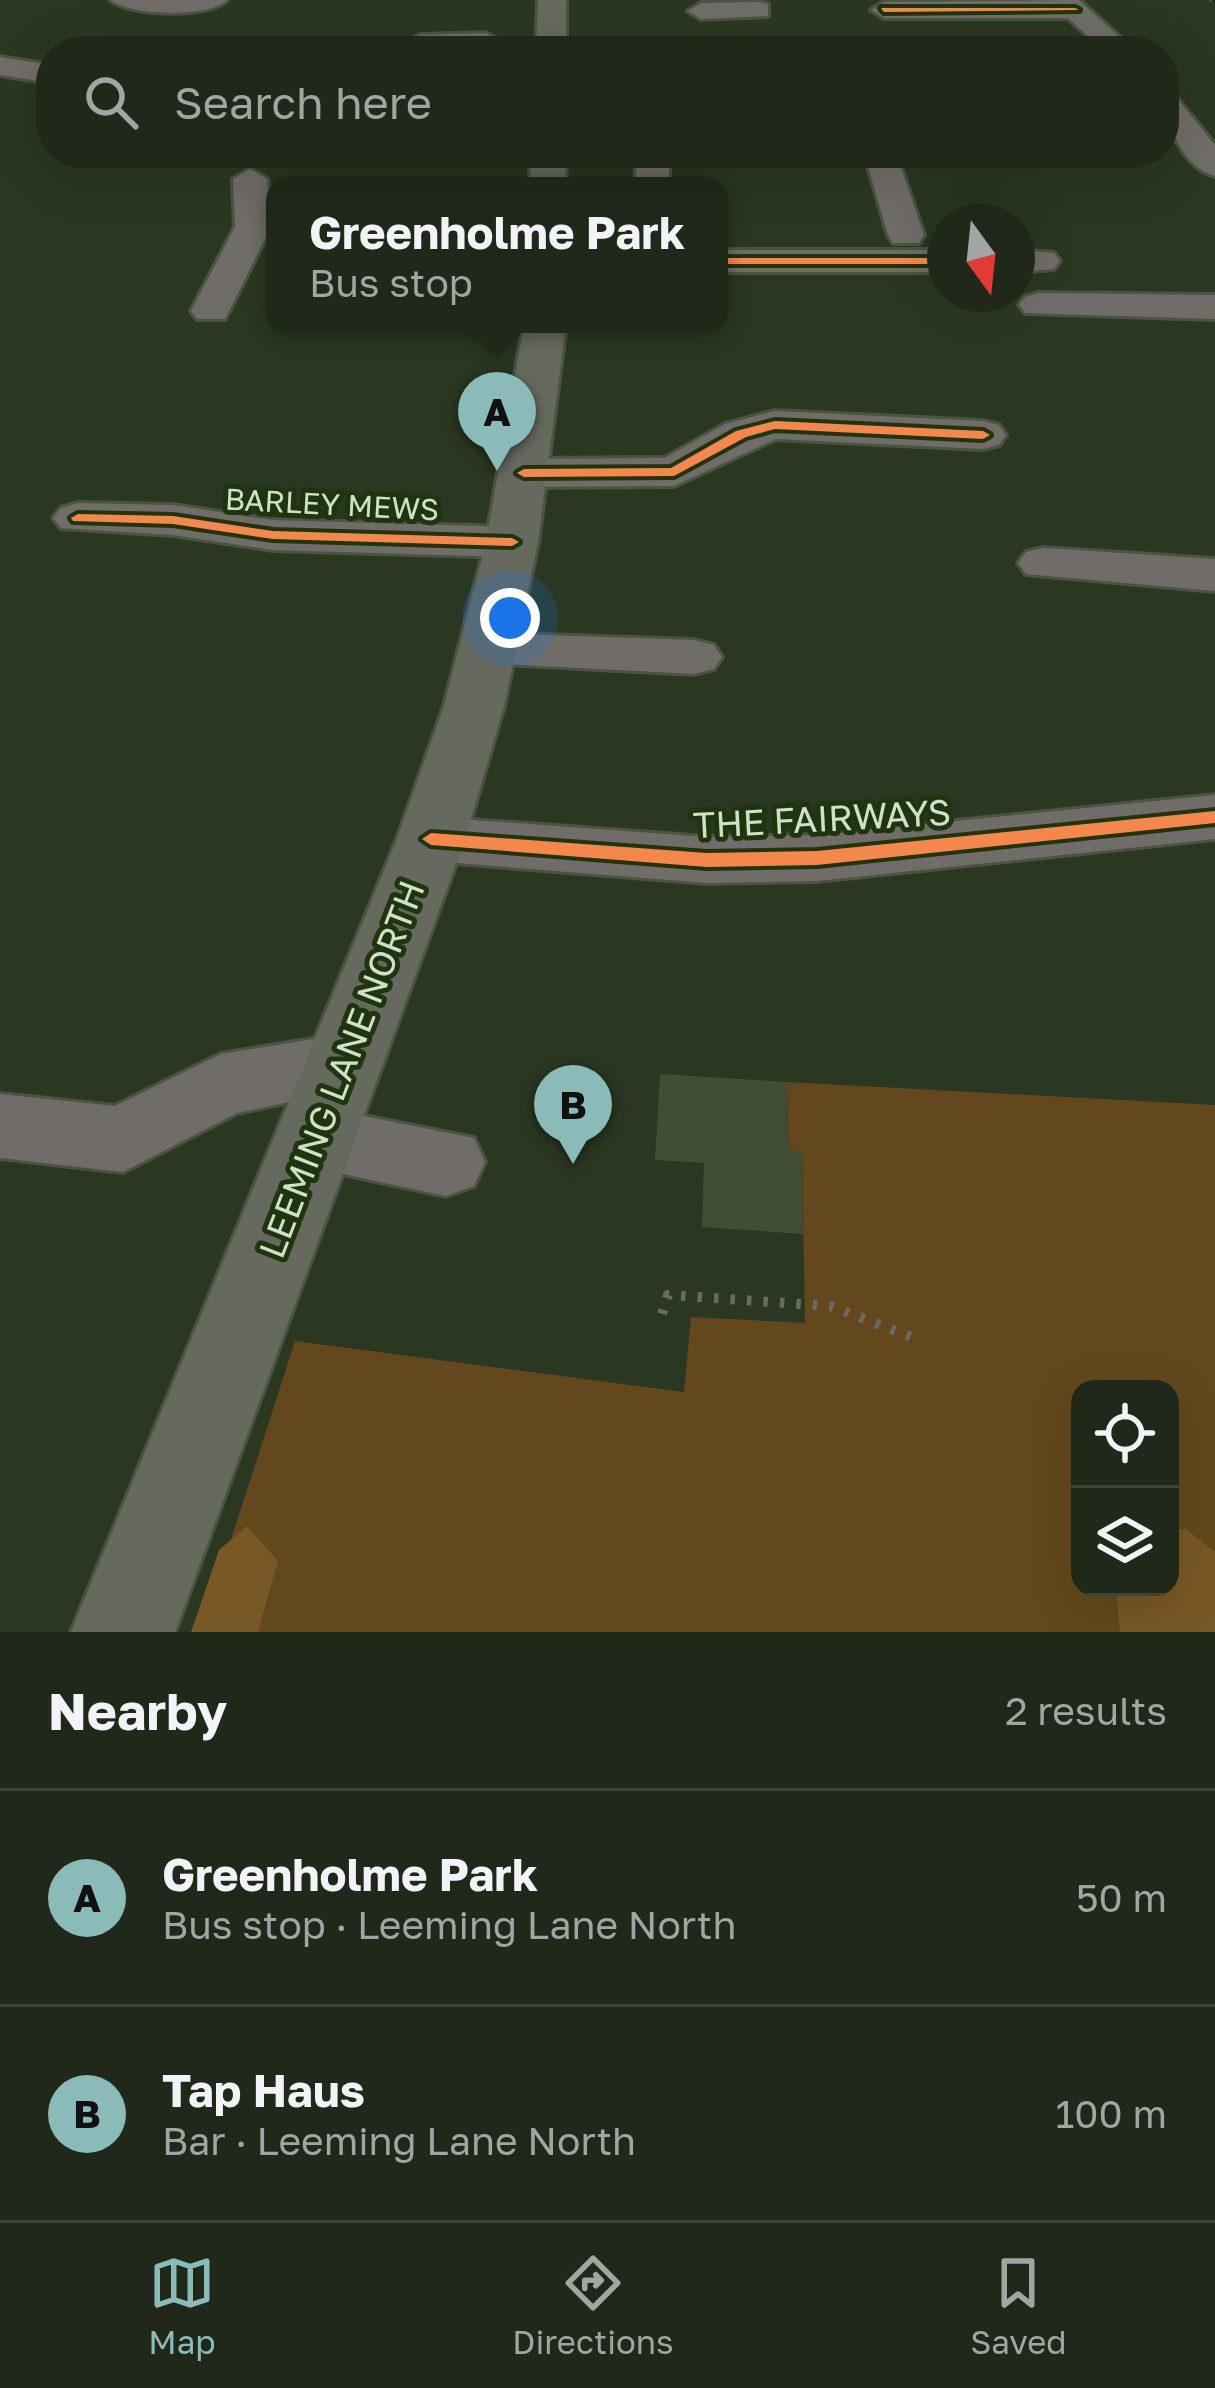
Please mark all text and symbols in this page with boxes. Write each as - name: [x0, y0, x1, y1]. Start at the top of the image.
- search box: [36, 36, 1179, 168]
- icon: search: [78, 69, 144, 135]
- text: Search here: [174, 75, 432, 129]
- popup: [266, 177, 728, 333]
- north arrow: [927, 204, 1035, 312]
- text: Greenholme Park: [309, 205, 685, 259]
- text: Bus stop: [309, 259, 473, 306]
- pin: A: [458, 372, 536, 471]
- street label: BARLEY MEWS: [224, 480, 440, 528]
- your location: [480, 588, 540, 648]
- street label: THE FAIRWAYS: [692, 790, 952, 846]
- street label: LEEMING LANE NORTH: [249, 874, 433, 1264]
- pin: B: [534, 1065, 612, 1164]
- map controls: [1071, 1380, 1179, 1596]
- button: locate: [1071, 1380, 1179, 1488]
- button: layers: [1071, 1488, 1179, 1596]
- text: Nearby: [48, 1680, 227, 1741]
- text: 2 results: [1005, 1687, 1167, 1734]
- text: Greenholme Park: [162, 1847, 538, 1901]
- text: A: [73, 1874, 101, 1921]
- text: 50 m: [1076, 1874, 1167, 1921]
- text: Bus stop · Leeming Lane North: [162, 1901, 736, 1948]
- text: Tap Haus: [162, 2063, 365, 2117]
- text: B: [73, 2090, 101, 2137]
- text: 100 m: [1055, 2090, 1167, 2137]
- text: Bar · Leeming Lane North: [162, 2117, 636, 2164]
- tab: Map: [148, 2250, 216, 2361]
- tab: Directions: [512, 2250, 674, 2361]
- tab: Saved: [970, 2250, 1067, 2361]

